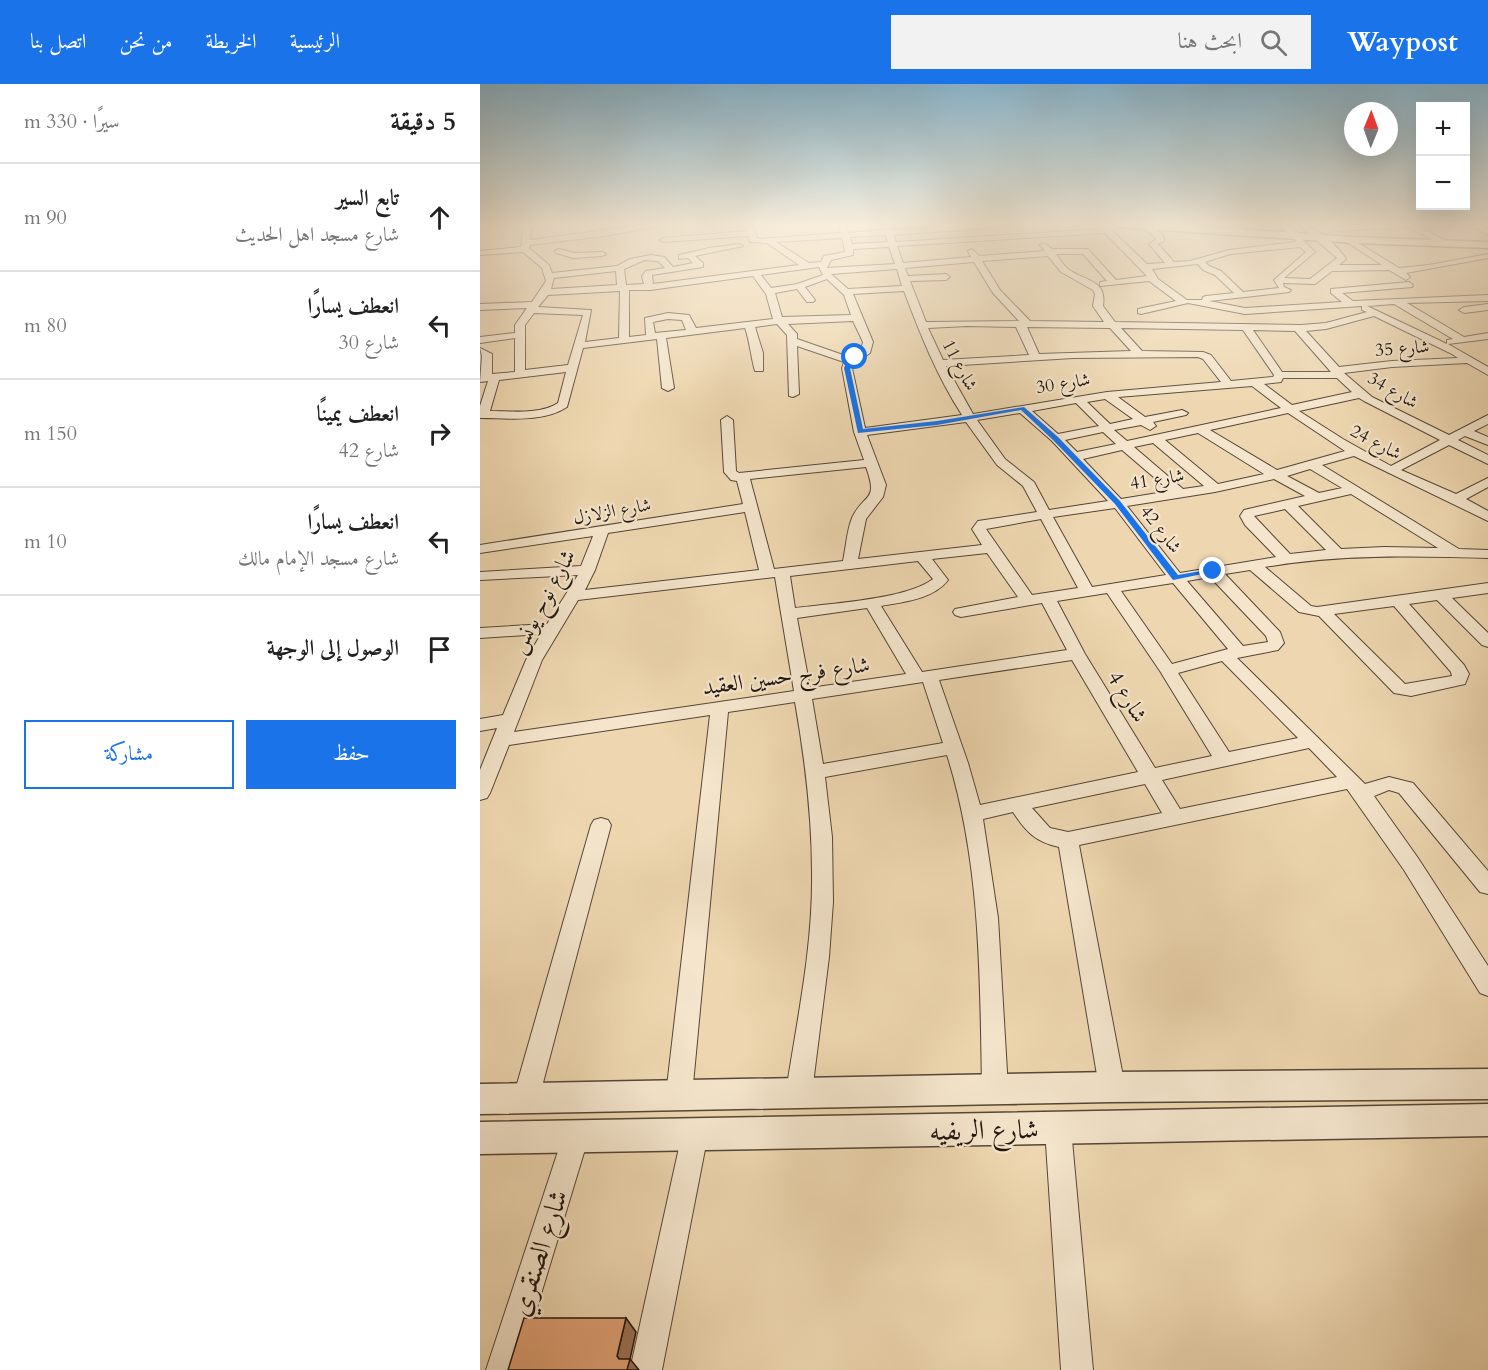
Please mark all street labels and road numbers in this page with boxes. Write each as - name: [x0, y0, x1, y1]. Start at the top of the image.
- street label: شارع 35: [1374, 334, 1430, 365]
- street label: شارع 11: [934, 335, 983, 396]
- street label: شارع 34: [1362, 366, 1423, 417]
- street label: شارع 30: [1034, 367, 1092, 402]
- street label: شارع 24: [1345, 419, 1406, 468]
- street label: شارع 41: [1128, 463, 1186, 498]
- street label: شارع الزلازل: [571, 492, 653, 533]
- street label: شارع 42: [1132, 500, 1187, 560]
- street label: شارع نوح يونس: [503, 544, 586, 661]
- street label: شارع فرج حسين العقيد: [700, 649, 872, 707]
- street label: شارع 4: [1097, 665, 1154, 730]
- street label: شارع الريفيه: [929, 1111, 1039, 1153]
- street label: شارع الصنقري: [502, 1185, 580, 1322]

